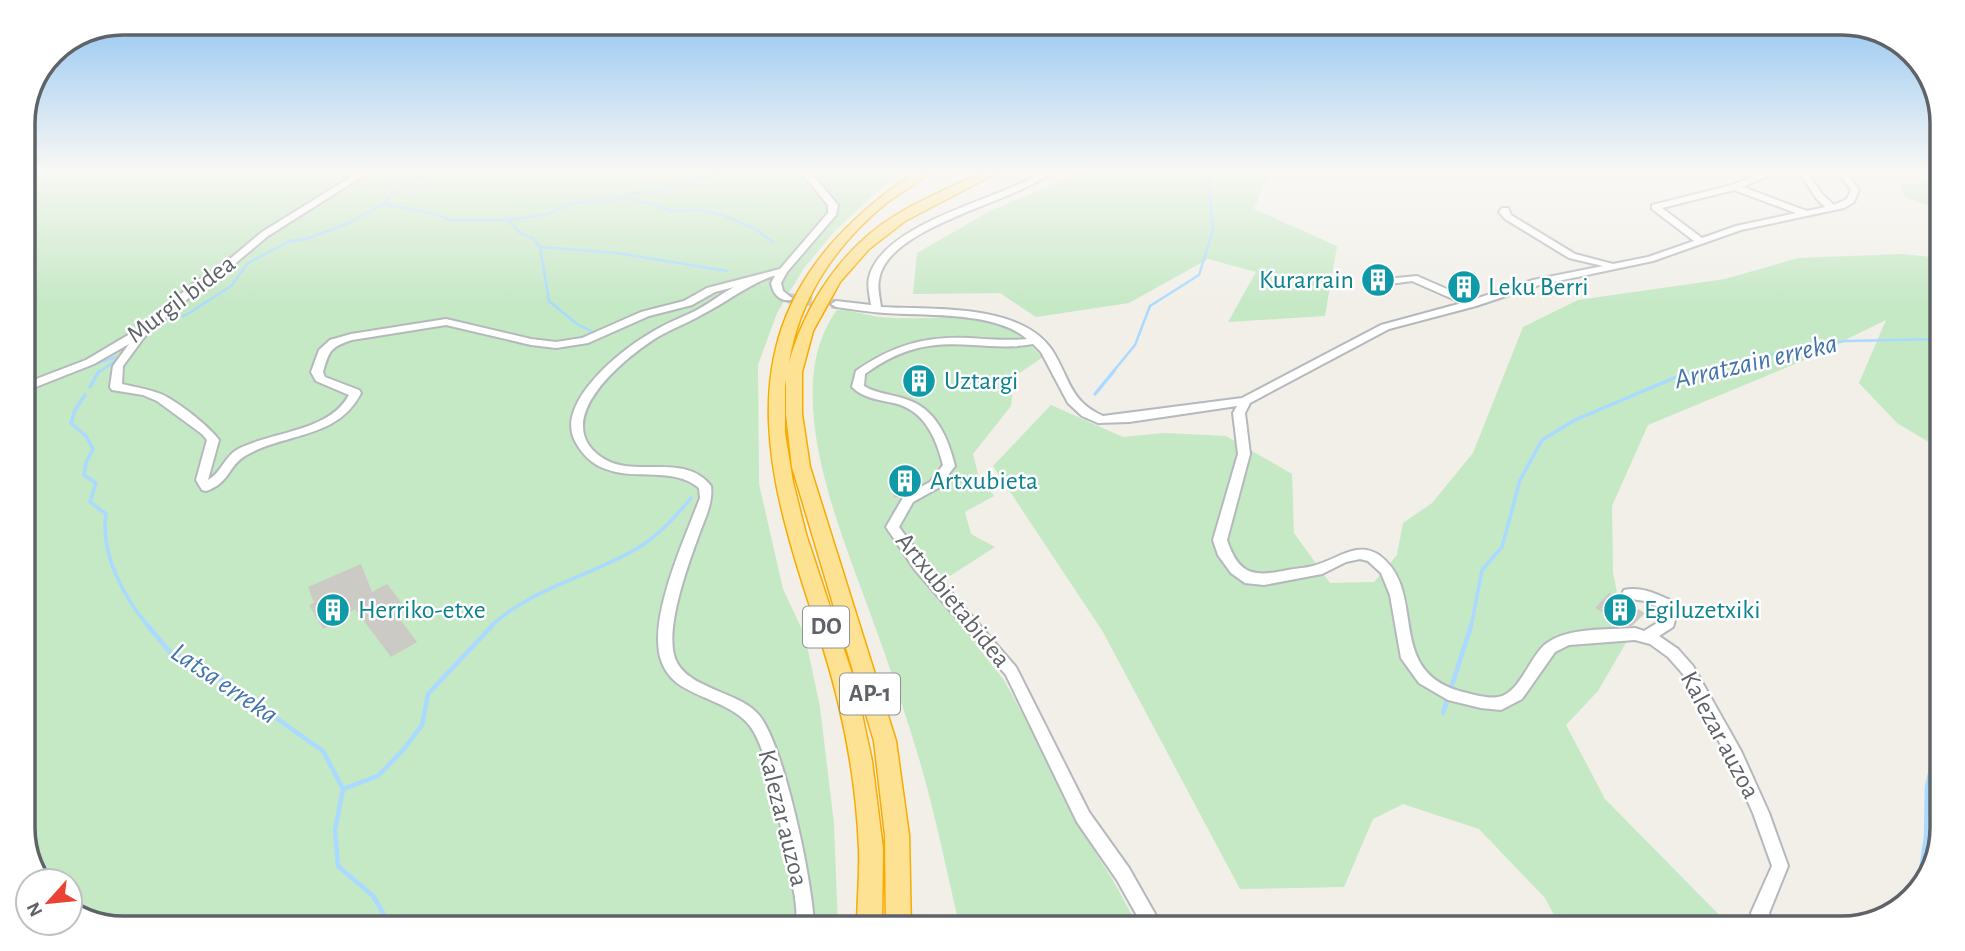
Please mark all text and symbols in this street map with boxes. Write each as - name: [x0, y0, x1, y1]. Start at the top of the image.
- street label: Murgil bidea: [122, 250, 240, 348]
- building icon: Kurarrain: [1359, 261, 1397, 299]
- place label: Kurarrain: [1259, 267, 1354, 293]
- building icon: Leku Berri: [1445, 268, 1483, 306]
- place label: Leku Berri: [1488, 274, 1589, 300]
- water label: Arratzain erreka: [1671, 330, 1840, 395]
- building icon: Uztargi: [900, 362, 938, 400]
- place label: Uztargi: [944, 368, 1018, 394]
- building icon: Artxubieta: [886, 462, 924, 500]
- place label: Artxubieta: [930, 468, 1038, 494]
- street label: Artxubietabidea: [891, 528, 1015, 672]
- building icon: Herriko-etxe: [314, 591, 352, 629]
- building icon: Egiluzetxiki: [1601, 591, 1639, 629]
- place label: Herriko-etxe: [358, 597, 486, 623]
- place label: Egiluzetxiki: [1644, 597, 1760, 623]
- road number: DO: [803, 606, 849, 648]
- water label: Latsa erreka: [166, 638, 282, 730]
- street label: Kalezar auzoa: [1676, 667, 1764, 803]
- road number: AP-1: [840, 674, 900, 714]
- street label: Kalezar auzoa: [753, 747, 813, 889]
- north arrow: [14, 867, 84, 937]
- text: N: [24, 899, 47, 919]

